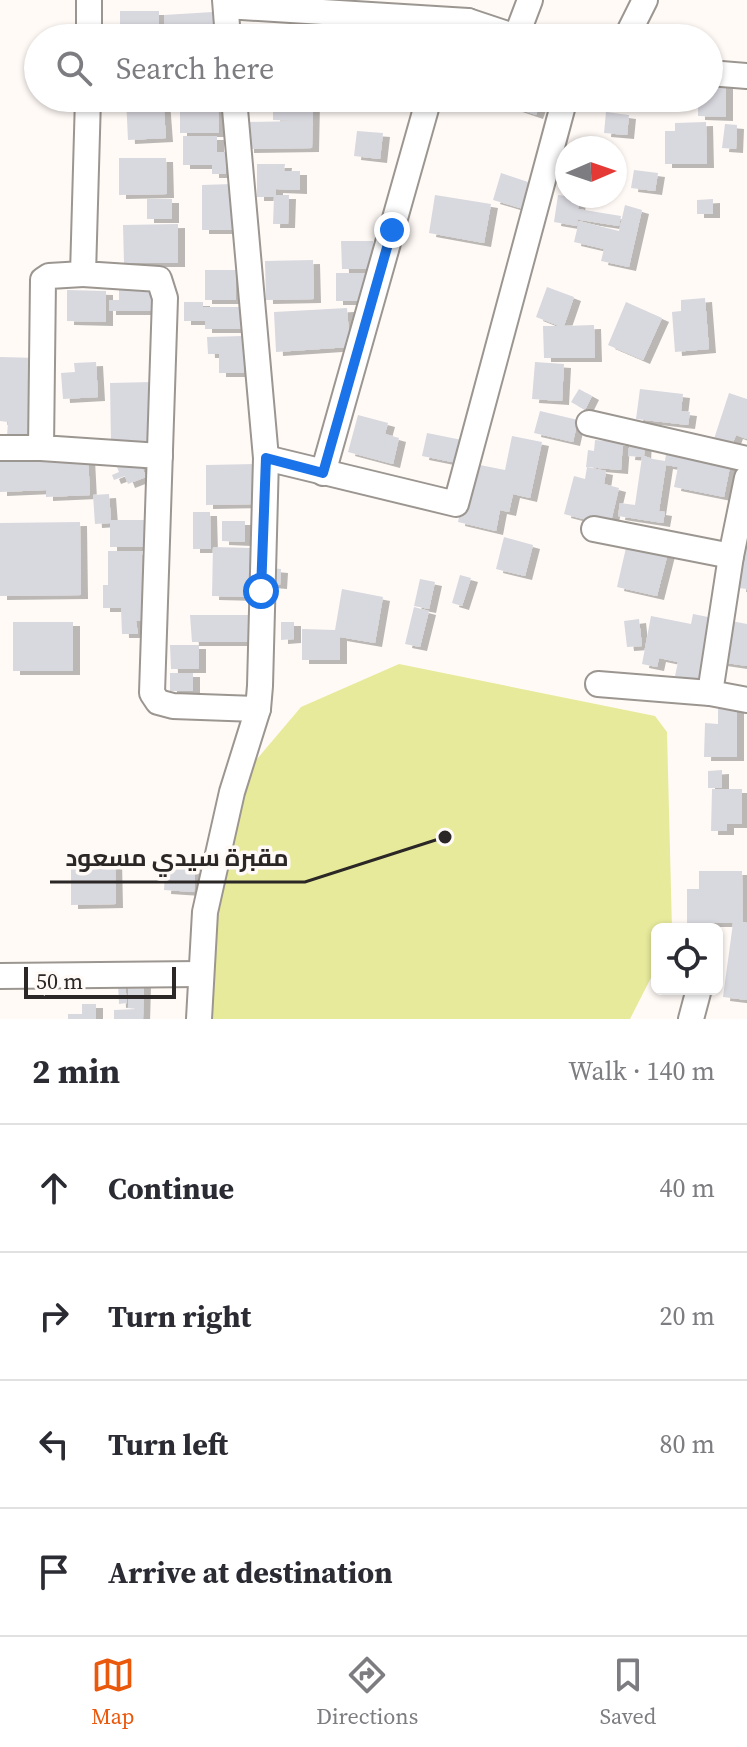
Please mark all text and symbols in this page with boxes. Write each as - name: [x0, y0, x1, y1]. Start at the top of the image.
- search box: [24, 24, 723, 112]
- icon: search: [52, 46, 96, 90]
- text: Search here: [116, 48, 274, 89]
- north arrow: [555, 136, 627, 208]
- route end: [374, 212, 410, 248]
- route start: [243, 573, 279, 609]
- callout: مقبرة سيدي مسعود: [50, 834, 305, 882]
- text: مقبرة سيدي مسعود: [65, 841, 289, 877]
- map controls: [651, 923, 723, 995]
- button: locate: [651, 923, 723, 995]
- scale bar: [24, 963, 176, 999]
- text: 50 m: [36, 966, 83, 996]
- text: 2 min: [32, 1048, 120, 1094]
- text: Walk · 140 m: [568, 1053, 715, 1089]
- icon: ahead: [32, 1166, 76, 1210]
- text: Continue: [108, 1168, 234, 1209]
- text: 40 m: [660, 1170, 715, 1206]
- icon: right: [32, 1294, 76, 1338]
- text: Turn right: [108, 1296, 251, 1337]
- text: 20 m: [660, 1298, 715, 1334]
- icon: left: [32, 1422, 76, 1466]
- text: Turn left: [108, 1424, 228, 1465]
- text: 80 m: [660, 1426, 715, 1462]
- icon: arrive: [32, 1550, 76, 1594]
- text: Arrive at destination: [108, 1552, 393, 1593]
- tab: Map: [91, 1653, 135, 1731]
- tab: Directions: [316, 1653, 418, 1731]
- tab: Saved: [600, 1653, 656, 1731]

